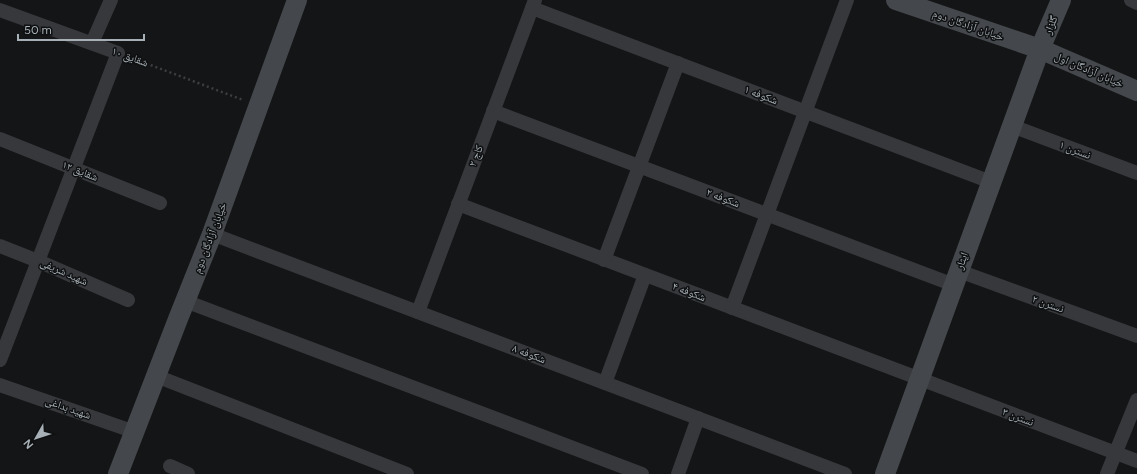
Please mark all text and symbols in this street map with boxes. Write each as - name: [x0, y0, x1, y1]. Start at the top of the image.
- street label: خیابان آزادگان دوم: [931, 7, 1005, 43]
- street label: گلزار: [1041, 14, 1061, 37]
- scale bar: [18, 16, 144, 42]
- text: 50 m: [24, 23, 52, 37]
- street label: شقایق ۱۰: [110, 44, 150, 70]
- street label: خیابان آزادگان اول: [1053, 50, 1125, 90]
- street label: شکوفه ۱: [742, 83, 780, 107]
- street label: نسترن ۱: [1057, 138, 1093, 162]
- street label: کاج ۲: [466, 143, 486, 169]
- street label: شقایق ۱۲: [60, 158, 100, 184]
- street label: شکوفه ۲: [704, 186, 742, 210]
- street label: خیابان آزادگان دوم: [191, 201, 229, 275]
- street label: ایثار: [953, 251, 971, 272]
- street label: شهید شریفی: [38, 256, 90, 288]
- street label: شکوفه ۴: [670, 280, 708, 304]
- street label: نسترن ۲: [1030, 292, 1066, 316]
- street label: شکوفه ۸: [510, 342, 548, 366]
- street label: شهید بداغی: [44, 394, 92, 422]
- street label: نسترن ۳: [1000, 405, 1036, 429]
- north arrow: [16, 418, 56, 458]
- text: N: [21, 437, 36, 451]

